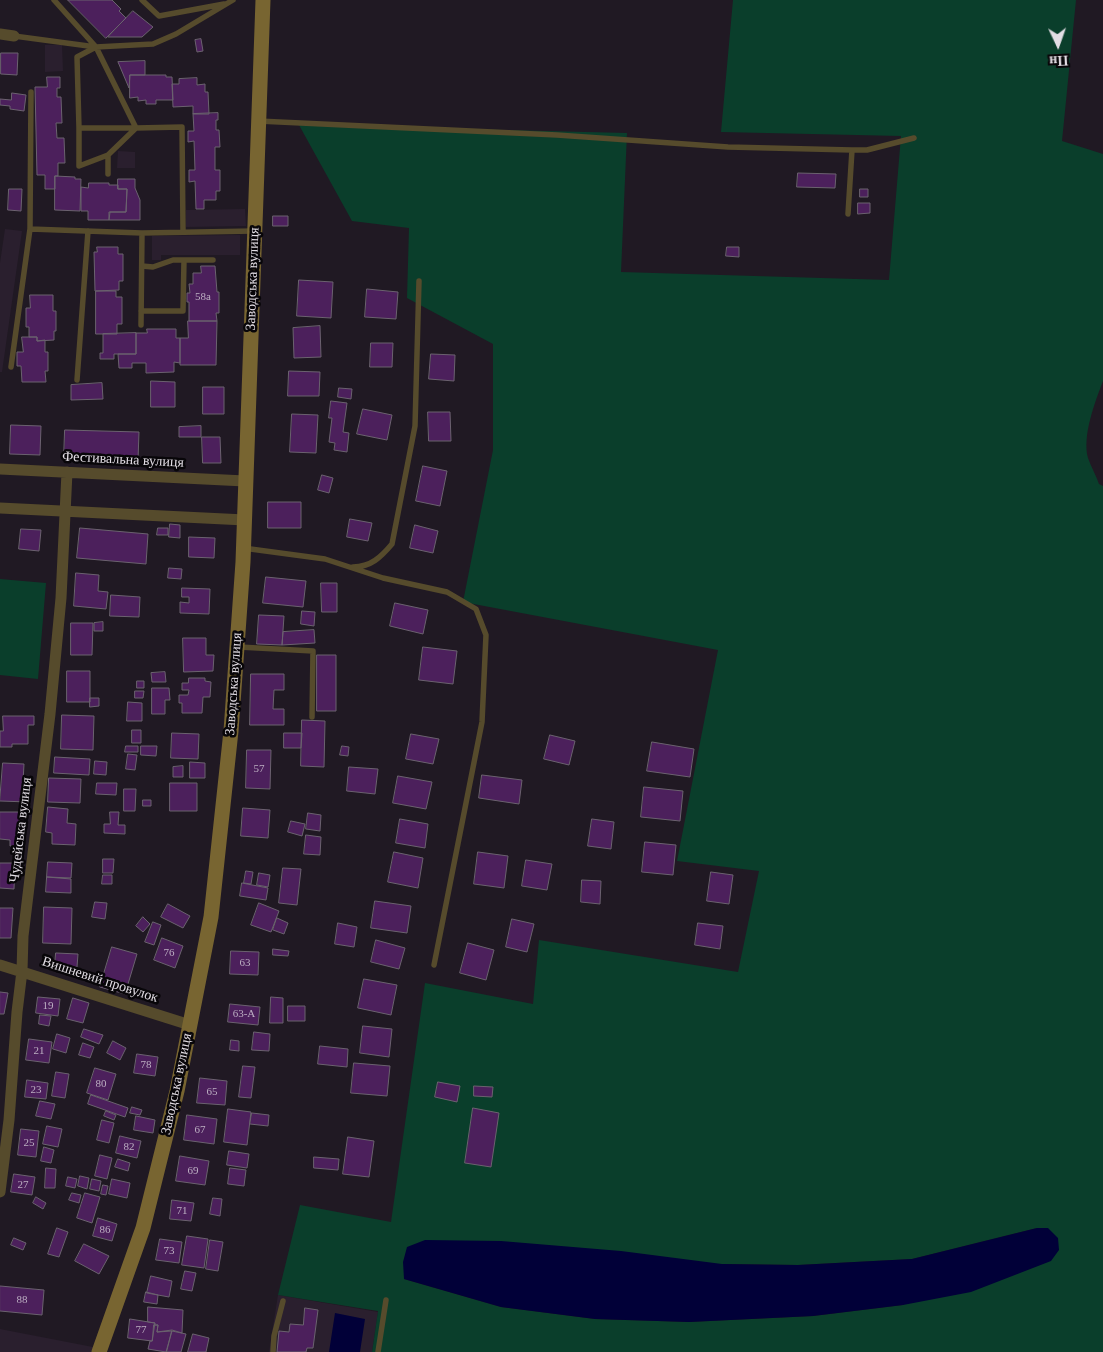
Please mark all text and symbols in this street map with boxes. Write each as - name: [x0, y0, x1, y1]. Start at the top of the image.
- north arrow: [1033, 20, 1083, 70]
- text: Пн: [1049, 52, 1069, 68]
- street label: Заводська вулиця: [243, 227, 263, 331]
- house number: 58а: [195, 290, 211, 304]
- street label: Фестивальна вулиця: [62, 448, 184, 472]
- street label: Заводська вулиця: [222, 632, 246, 736]
- house number: 57: [253, 762, 264, 776]
- street label: Чудейська вулиця: [6, 776, 36, 884]
- house number: 76: [163, 946, 174, 960]
- street label: Вишневий провулок: [40, 953, 160, 1007]
- house number: 63: [240, 956, 250, 970]
- house number: 19: [42, 999, 54, 1013]
- house number: 63-А: [233, 1007, 255, 1021]
- street label: Заводська вулиця: [158, 1032, 196, 1136]
- house number: 21: [34, 1044, 44, 1058]
- house number: 78: [140, 1058, 152, 1072]
- house number: 80: [95, 1077, 106, 1091]
- house number: 23: [30, 1083, 42, 1097]
- house number: 65: [206, 1085, 218, 1099]
- house number: 67: [194, 1123, 206, 1137]
- house number: 25: [23, 1136, 34, 1150]
- house number: 82: [124, 1140, 134, 1154]
- house number: 69: [188, 1164, 198, 1178]
- house number: 27: [17, 1178, 28, 1192]
- house number: 71: [176, 1204, 188, 1218]
- house number: 86: [100, 1223, 110, 1237]
- house number: 73: [163, 1244, 174, 1258]
- house number: 88: [16, 1293, 28, 1307]
- house number: 77: [136, 1323, 146, 1337]

